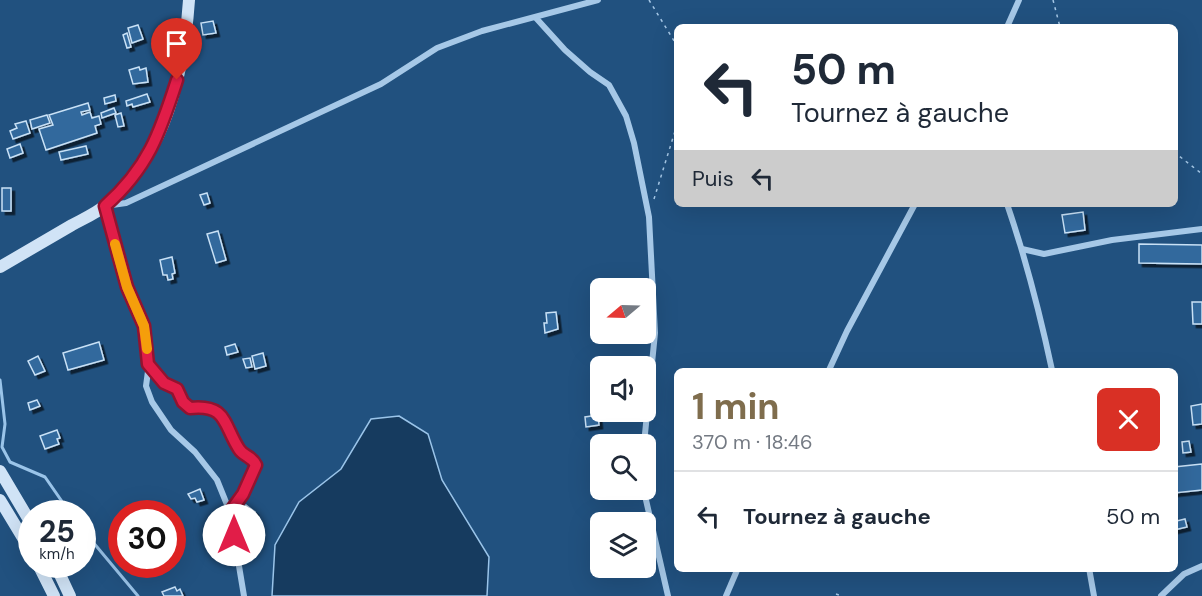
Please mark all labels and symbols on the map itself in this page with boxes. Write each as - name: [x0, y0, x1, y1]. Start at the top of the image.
- pin: [151, 18, 202, 80]
- north arrow: [590, 278, 656, 344]
- speed limit sign: 30: [108, 500, 186, 578]
- position arrow: [202, 503, 266, 567]

